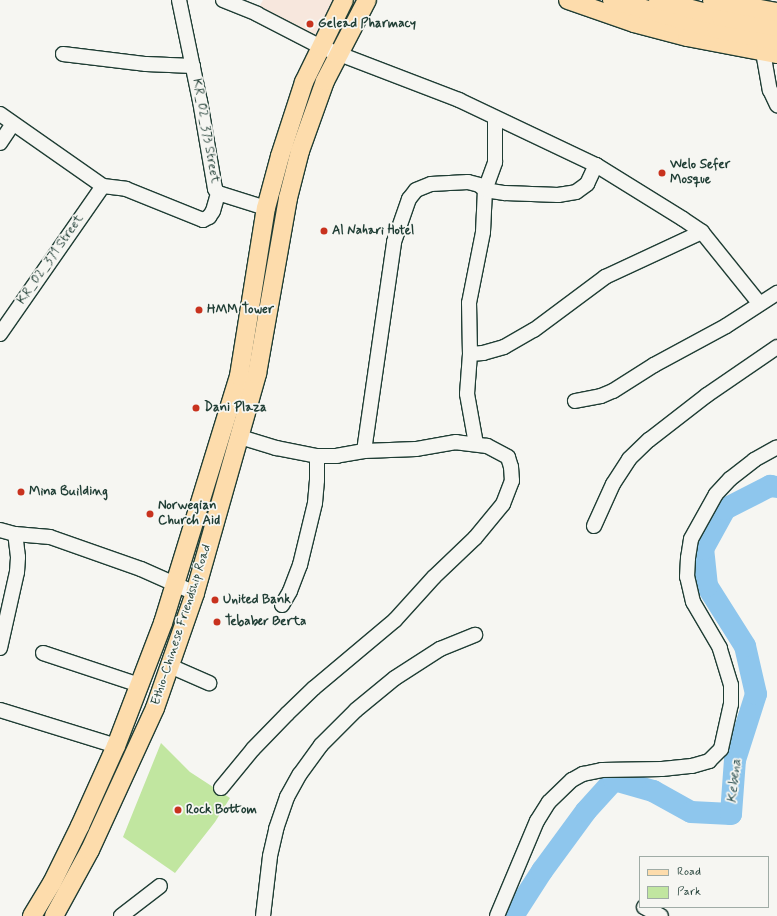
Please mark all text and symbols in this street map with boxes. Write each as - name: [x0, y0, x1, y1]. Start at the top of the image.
- place label: Gelead Pharmacy: [318, 16, 416, 32]
- marker: Gelead Pharmacy: [305, 19, 315, 29]
- street label: KR_02_373 Street: [188, 77, 222, 185]
- place label: Welo Sefer Mosque: [670, 158, 731, 189]
- marker: Welo Sefer Mosque: [657, 168, 667, 178]
- street label: KR_02_371 Street: [14, 212, 88, 308]
- place label: Al Nahari Hotel: [332, 223, 415, 239]
- marker: Al Nahari Hotel: [319, 226, 329, 236]
- place label: HMM Tower: [207, 302, 274, 318]
- marker: HMM Tower: [194, 305, 204, 315]
- place label: Dani Plaza: [204, 400, 264, 416]
- marker: Dani Plaza: [191, 403, 201, 413]
- place label: Mina Building: [29, 484, 103, 500]
- marker: Mina Building: [16, 487, 26, 497]
- place label: Norwegian Church Aid: [158, 499, 220, 530]
- marker: Norwegian Church Aid: [145, 509, 155, 519]
- street label: Ethio-Chinese Friendship Road: [149, 542, 215, 708]
- place label: United Bank: [223, 592, 291, 608]
- marker: United Bank: [210, 595, 220, 605]
- place label: Tebaber Berta: [225, 614, 304, 630]
- marker: Tebaber Berta: [212, 617, 222, 627]
- water label: Kebena: [723, 758, 745, 804]
- place label: Rock Bottom: [186, 802, 257, 818]
- marker: Rock Bottom: [173, 805, 183, 815]
- legend: [639, 856, 769, 908]
- text: Road: [677, 864, 701, 880]
- text: Park: [677, 884, 701, 900]

